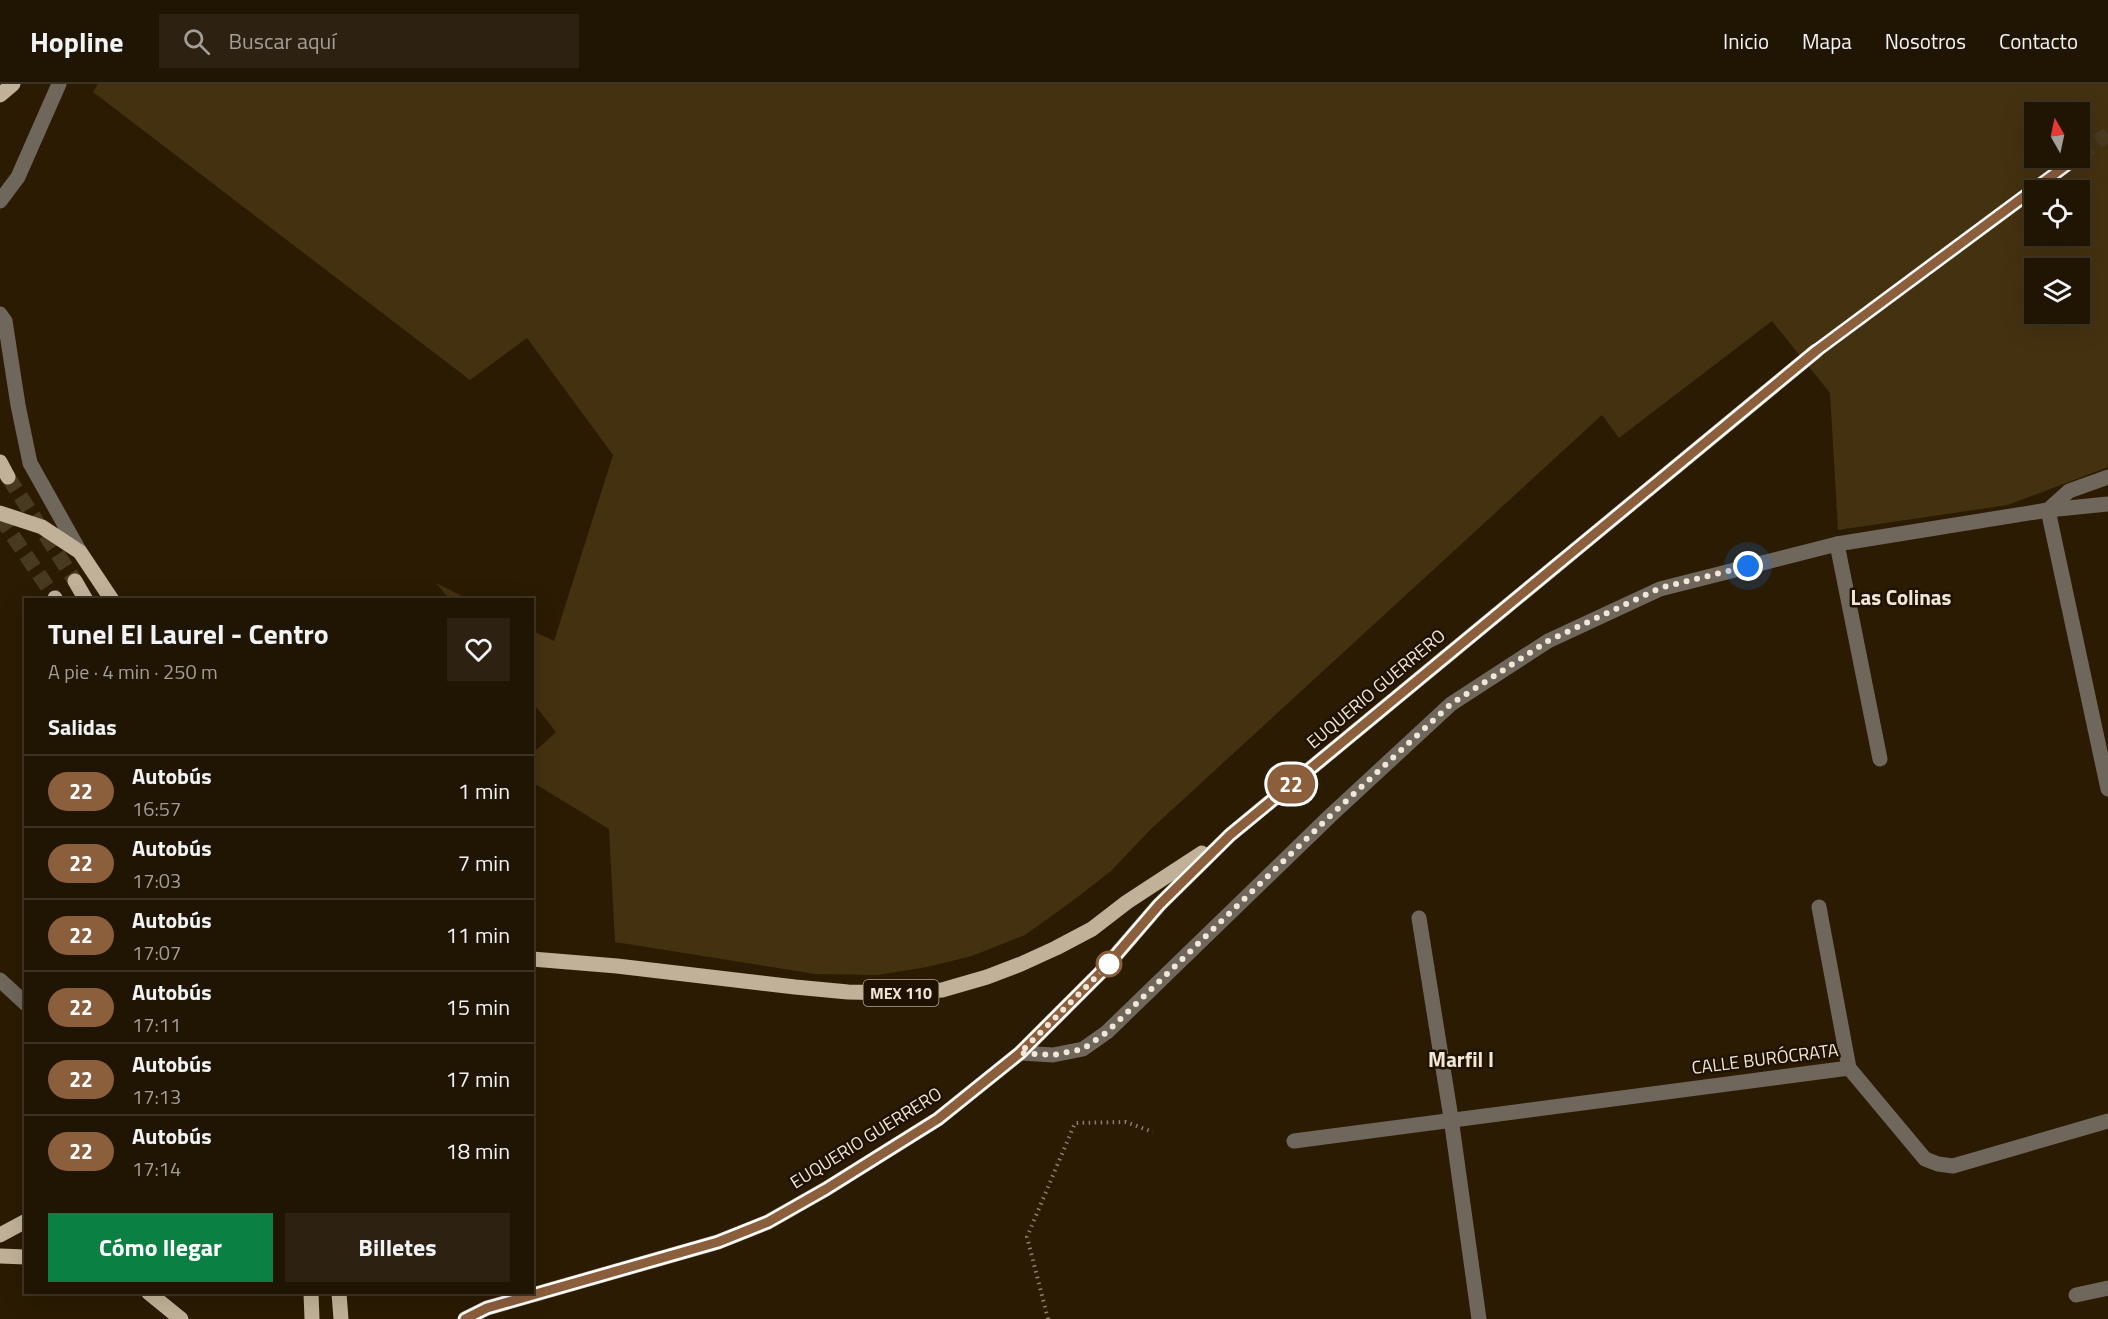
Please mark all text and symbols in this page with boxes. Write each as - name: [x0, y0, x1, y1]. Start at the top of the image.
- search box: [159, 14, 579, 68]
- text: Hopline: [30, 20, 123, 63]
- text: Buscar aquí: [228, 24, 336, 58]
- icon: search: [180, 25, 213, 58]
- text: Inicio: [1723, 25, 1769, 57]
- text: Mapa: [1802, 25, 1852, 57]
- text: Nosotros: [1885, 25, 1966, 57]
- text: Contacto: [1999, 25, 2078, 57]
- north arrow: [2024, 102, 2090, 168]
- map controls: [2024, 102, 2090, 324]
- button: locate: [2024, 180, 2090, 246]
- button: layers: [2024, 258, 2090, 324]
- your location: [1733, 551, 1763, 581]
- district label: Las Colinas: [1851, 581, 1952, 613]
- text: Tunel El Laurel - Centro: [48, 612, 329, 655]
- button: heart: [447, 618, 510, 681]
- street label: EUQUERIO GUERRERO: [1300, 622, 1451, 755]
- text: A pie · 4 min · 250 m: [48, 656, 218, 687]
- text: Salidas: [48, 710, 117, 744]
- text: Autobús: [132, 759, 212, 793]
- line badge: 22: [1264, 764, 1318, 804]
- text: 22: [1279, 768, 1303, 800]
- text: 1 min: [458, 774, 510, 808]
- text: 22: [69, 775, 93, 807]
- text: 16:57: [132, 793, 181, 824]
- text: Autobús: [132, 831, 212, 865]
- text: 7 min: [458, 846, 510, 880]
- text: 22: [69, 847, 93, 879]
- text: 17:03: [132, 865, 181, 896]
- text: Autobús: [132, 903, 212, 937]
- text: 11 min: [445, 918, 510, 952]
- text: 22: [69, 919, 93, 951]
- text: 17:07: [132, 937, 181, 968]
- unlabelled marker: [1096, 951, 1122, 977]
- text: Autobús: [132, 975, 212, 1009]
- road number: MEX 110: [864, 980, 938, 1006]
- text: 15 min: [445, 990, 510, 1024]
- text: 22: [69, 991, 93, 1023]
- text: 17:11: [132, 1009, 181, 1040]
- street label: CALLE BURÓCRATA: [1690, 1036, 1840, 1081]
- district label: Marfil I: [1428, 1043, 1494, 1075]
- text: Autobús: [132, 1047, 212, 1081]
- text: 17 min: [445, 1062, 510, 1096]
- text: 22: [69, 1063, 93, 1095]
- street label: EUQUERIO GUERRERO: [785, 1080, 947, 1195]
- text: 17:13: [132, 1081, 181, 1112]
- text: Autobús: [132, 1119, 212, 1153]
- text: 18 min: [445, 1134, 510, 1168]
- text: 22: [69, 1135, 93, 1167]
- text: 17:14: [132, 1153, 181, 1184]
- button: Cómo llegar: [48, 1213, 273, 1282]
- button: Billetes: [285, 1213, 510, 1282]

